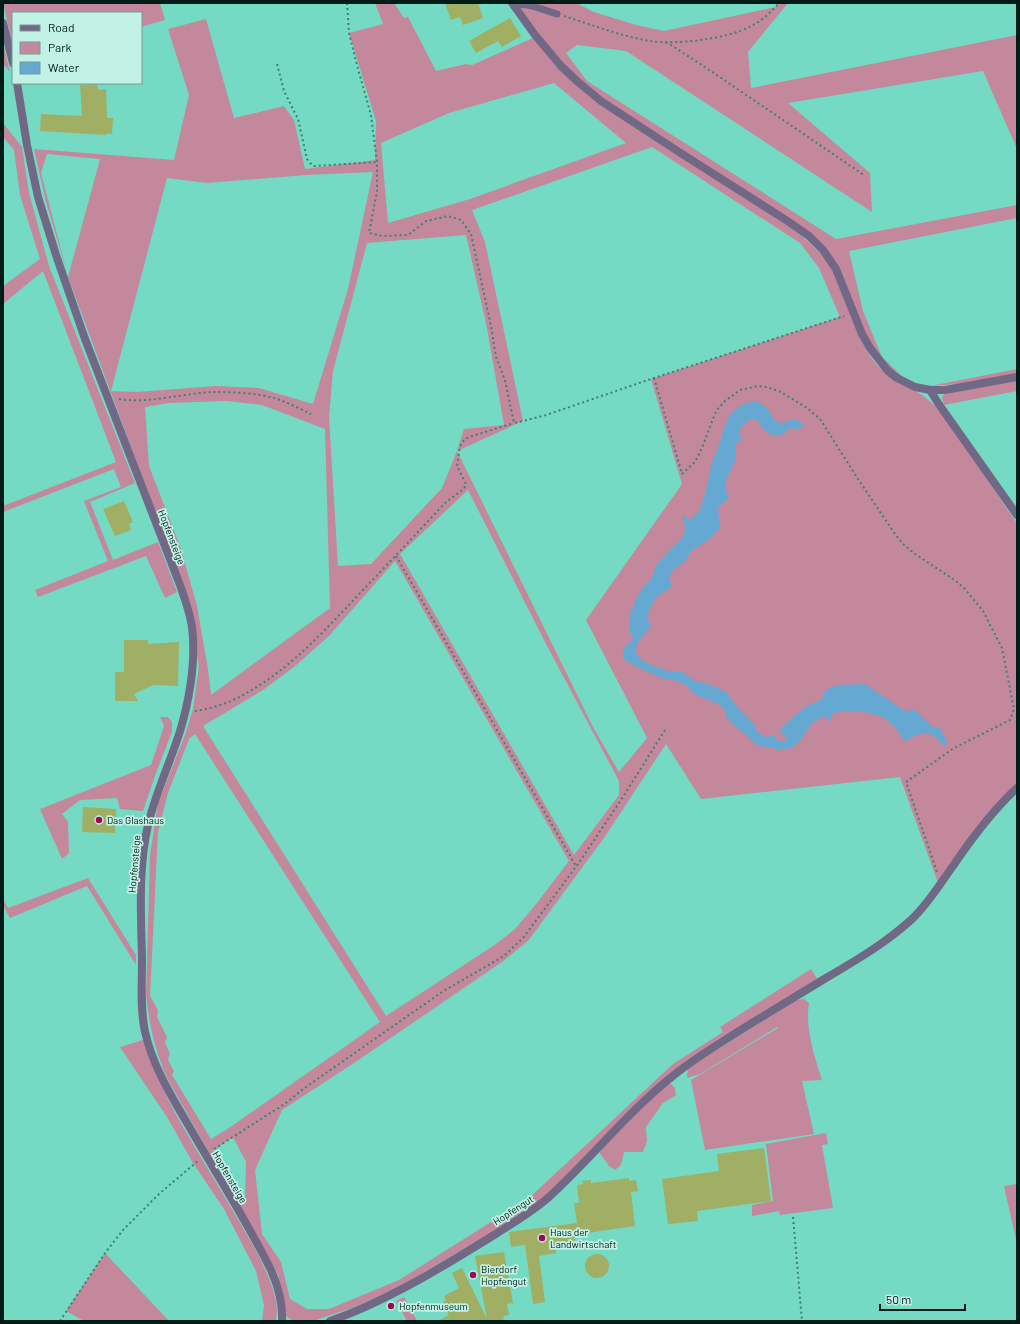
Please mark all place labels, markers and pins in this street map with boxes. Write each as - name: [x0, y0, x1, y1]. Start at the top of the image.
- place label: Das Glashaus: [107, 814, 164, 826]
- marker: Das Glashaus: [94, 815, 104, 825]
- place label: Haus der Landwirtschaft: [550, 1226, 617, 1250]
- marker: Haus der Landwirtschaft: [537, 1233, 547, 1243]
- place label: Bierdorf Hopfengut: [481, 1263, 527, 1287]
- marker: Bierdorf Hopfengut: [468, 1270, 478, 1280]
- place label: Hopfenmuseum: [399, 1300, 468, 1312]
- marker: Hopfenmuseum: [386, 1301, 396, 1311]

